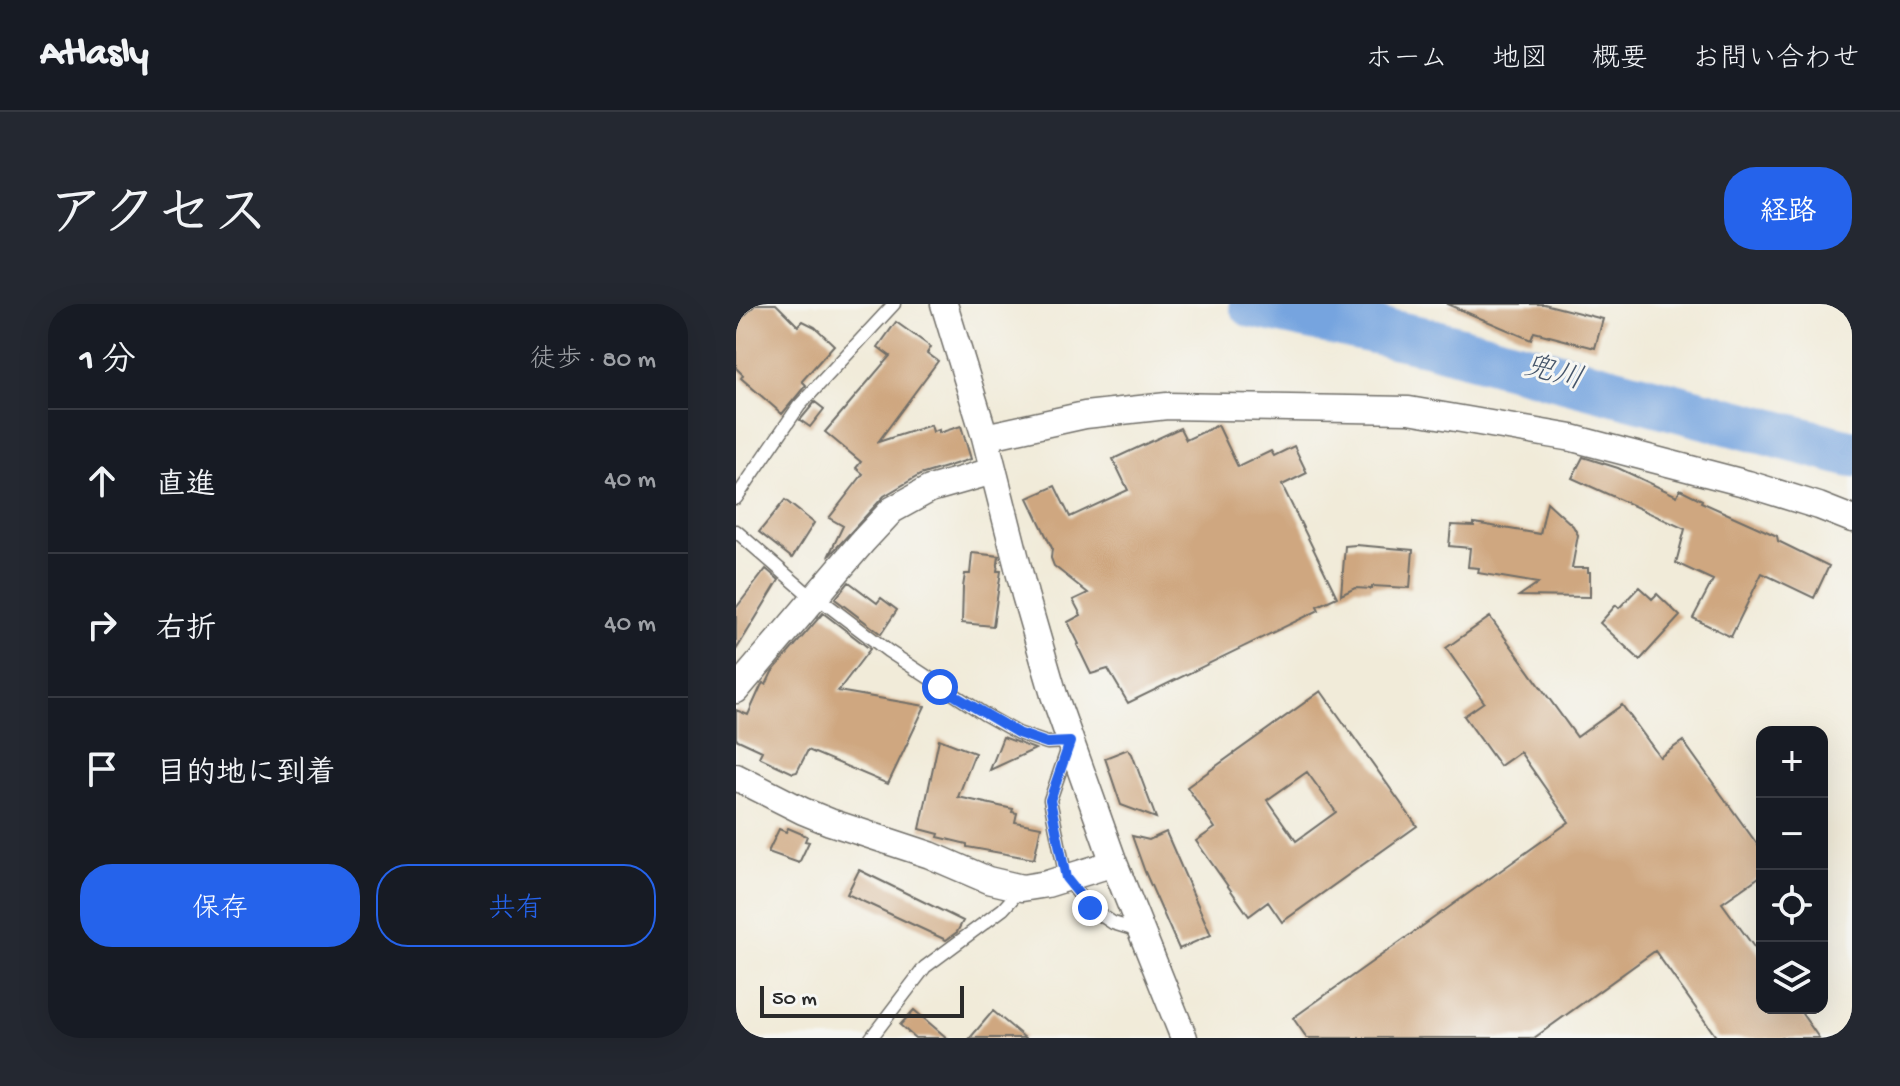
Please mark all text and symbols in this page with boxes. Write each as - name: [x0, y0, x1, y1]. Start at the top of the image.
- text: Atlasly: [40, 33, 148, 77]
- text: ホーム: [1365, 44, 1448, 77]
- text: 地図: [1492, 44, 1548, 77]
- text: 概要: [1592, 44, 1648, 77]
- text: お問い合わせ: [1692, 44, 1860, 77]
- button: 経路: [1724, 167, 1852, 250]
- text: アクセス: [48, 186, 269, 252]
- text: 1 分: [80, 343, 136, 383]
- text: 徒歩 · 80 m: [530, 346, 656, 377]
- water label: 兜川: [1519, 348, 1587, 400]
- icon: ahead: [80, 459, 124, 503]
- text: 40 m: [604, 466, 656, 497]
- text: 直進: [156, 470, 216, 505]
- icon: right: [80, 603, 124, 647]
- text: 40 m: [604, 610, 656, 641]
- text: 右折: [156, 614, 216, 649]
- route start: [922, 669, 958, 705]
- map controls: [1756, 726, 1828, 1014]
- button: +: [1756, 726, 1828, 798]
- icon: arrive: [80, 747, 124, 791]
- text: 目的地に到着: [156, 758, 336, 793]
- button: −: [1756, 798, 1828, 870]
- button: 保存: [80, 864, 360, 947]
- button: 共有: [376, 864, 656, 947]
- button: locate: [1756, 870, 1828, 942]
- route end: [1072, 890, 1108, 926]
- button: layers: [1756, 942, 1828, 1014]
- scale bar: [760, 982, 964, 1018]
- text: 50 m: [772, 987, 817, 1013]

